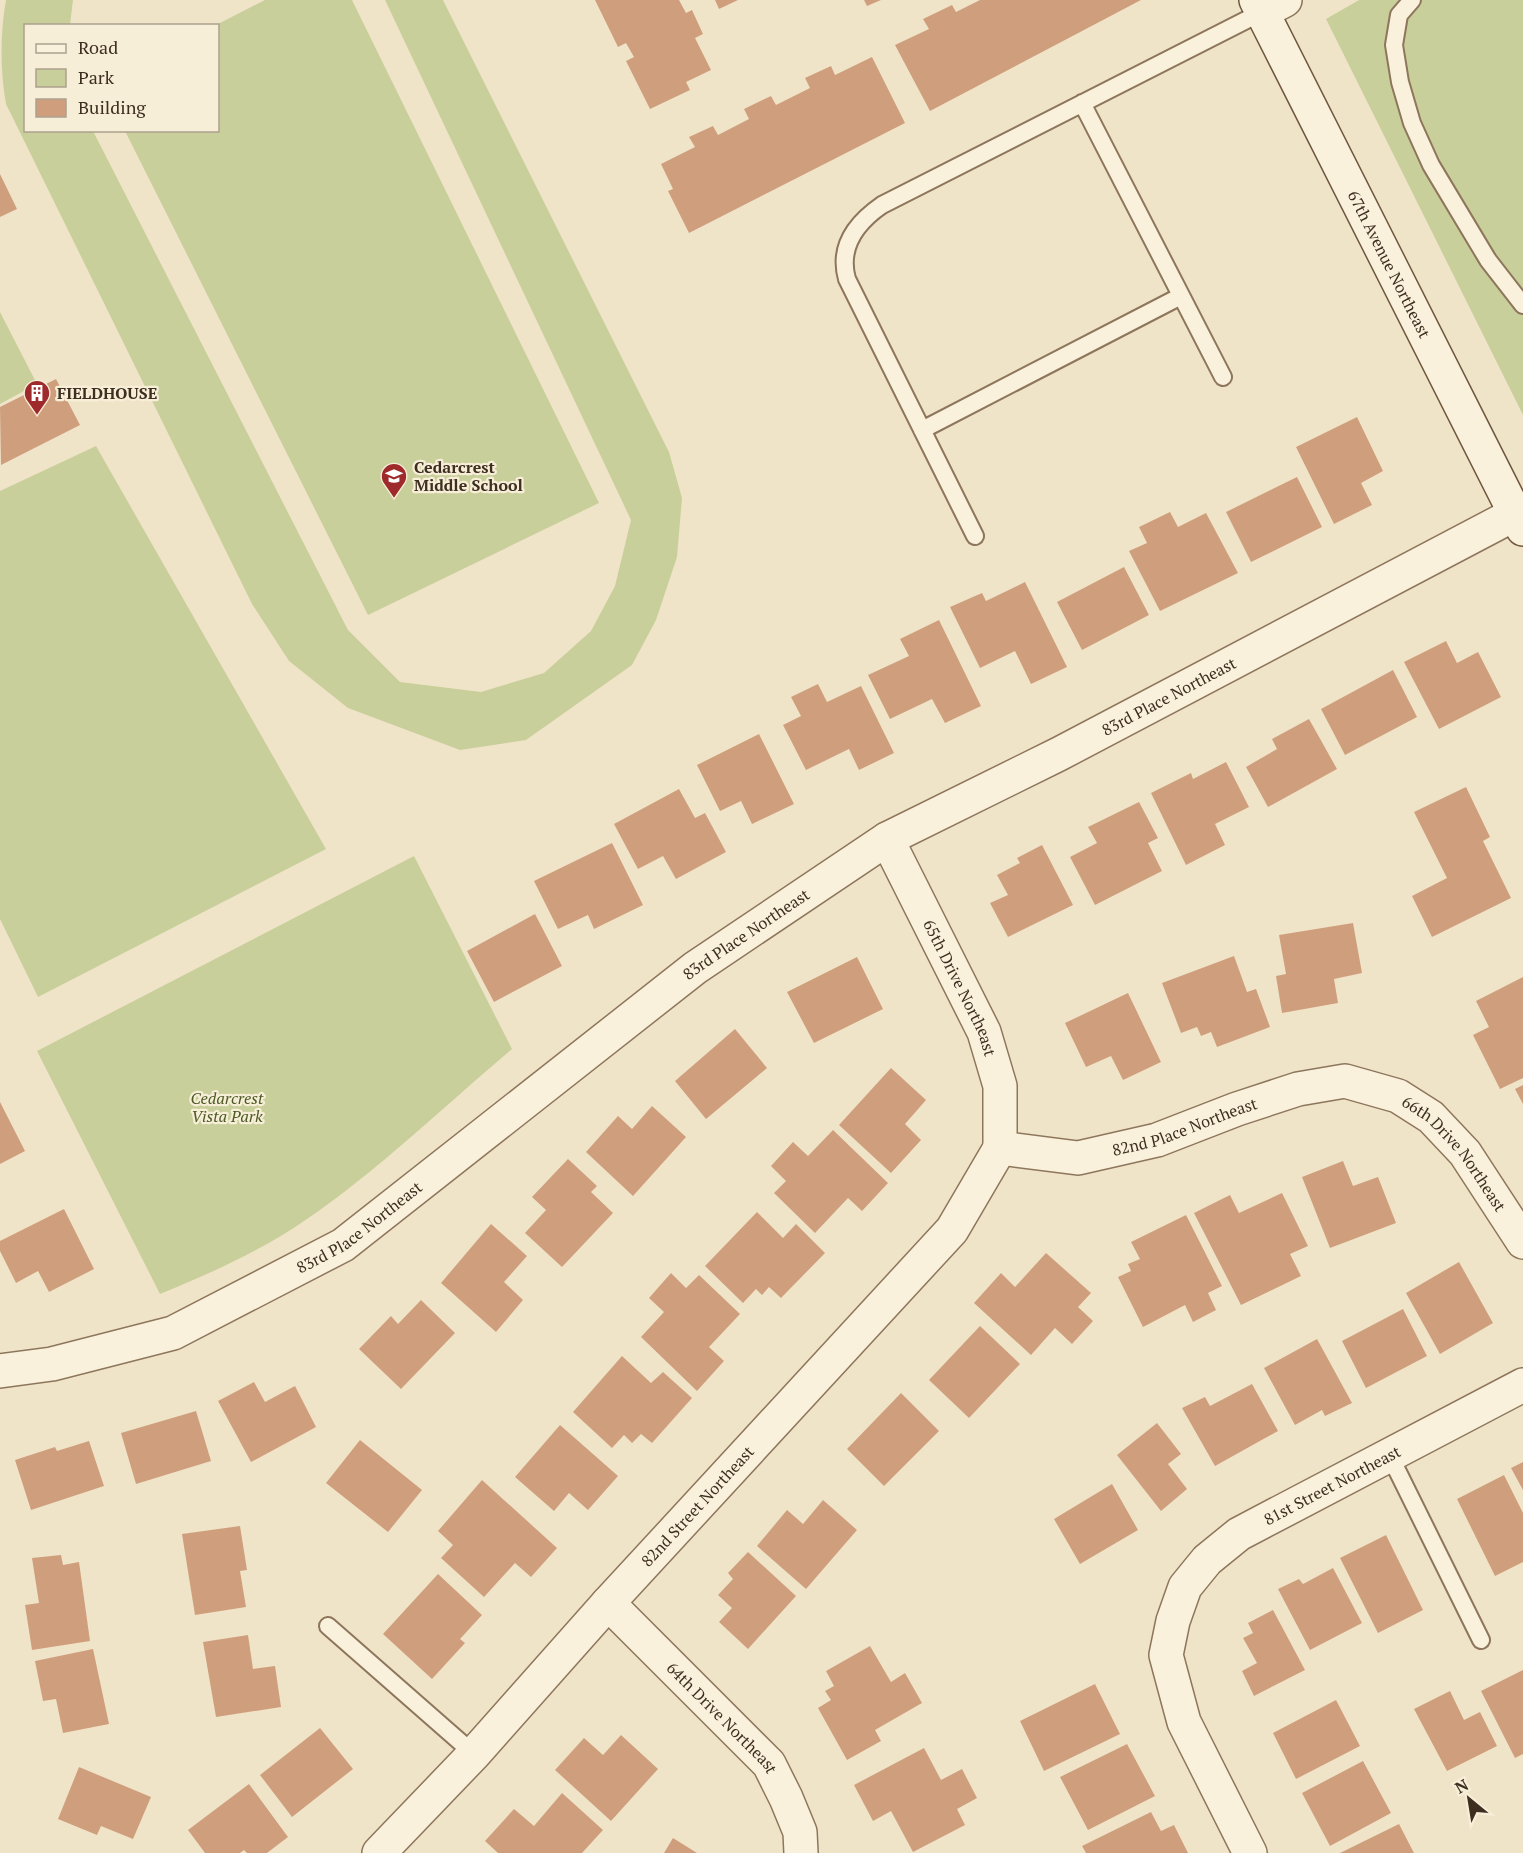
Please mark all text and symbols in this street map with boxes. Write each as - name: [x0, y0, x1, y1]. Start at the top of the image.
- legend: [24, 24, 219, 132]
- text: Road: [78, 35, 118, 59]
- text: Park: [78, 65, 115, 89]
- text: Building: [78, 95, 146, 119]
- street label: 67th Avenue Northeast: [1343, 187, 1436, 342]
- building icon: FIELDHOUSE: [22, 378, 52, 416]
- place label: FIELDHOUSE: [57, 382, 157, 404]
- place label: Cedarcrest Middle School: [414, 456, 523, 496]
- school or university icon: Cedarcrest Middle School: [379, 461, 409, 499]
- street label: 83rd Place Northeast: [1098, 652, 1240, 741]
- street label: 83rd Place Northeast: [678, 883, 814, 985]
- street label: 65th Drive Northeast: [918, 916, 1002, 1059]
- park label: Cedarcrest Vista Park: [191, 1087, 264, 1127]
- street label: 66th Drive Northeast: [1398, 1090, 1511, 1216]
- street label: 82nd Place Northeast: [1110, 1092, 1260, 1161]
- street label: 83rd Place Northeast: [293, 1176, 427, 1278]
- street label: 81st Street Northeast: [1260, 1440, 1404, 1530]
- street label: 82nd Street Northeast: [636, 1441, 759, 1571]
- street label: 64th Drive Northeast: [662, 1657, 783, 1777]
- north arrow: [1439, 1769, 1499, 1829]
- text: N: [1451, 1773, 1472, 1799]

